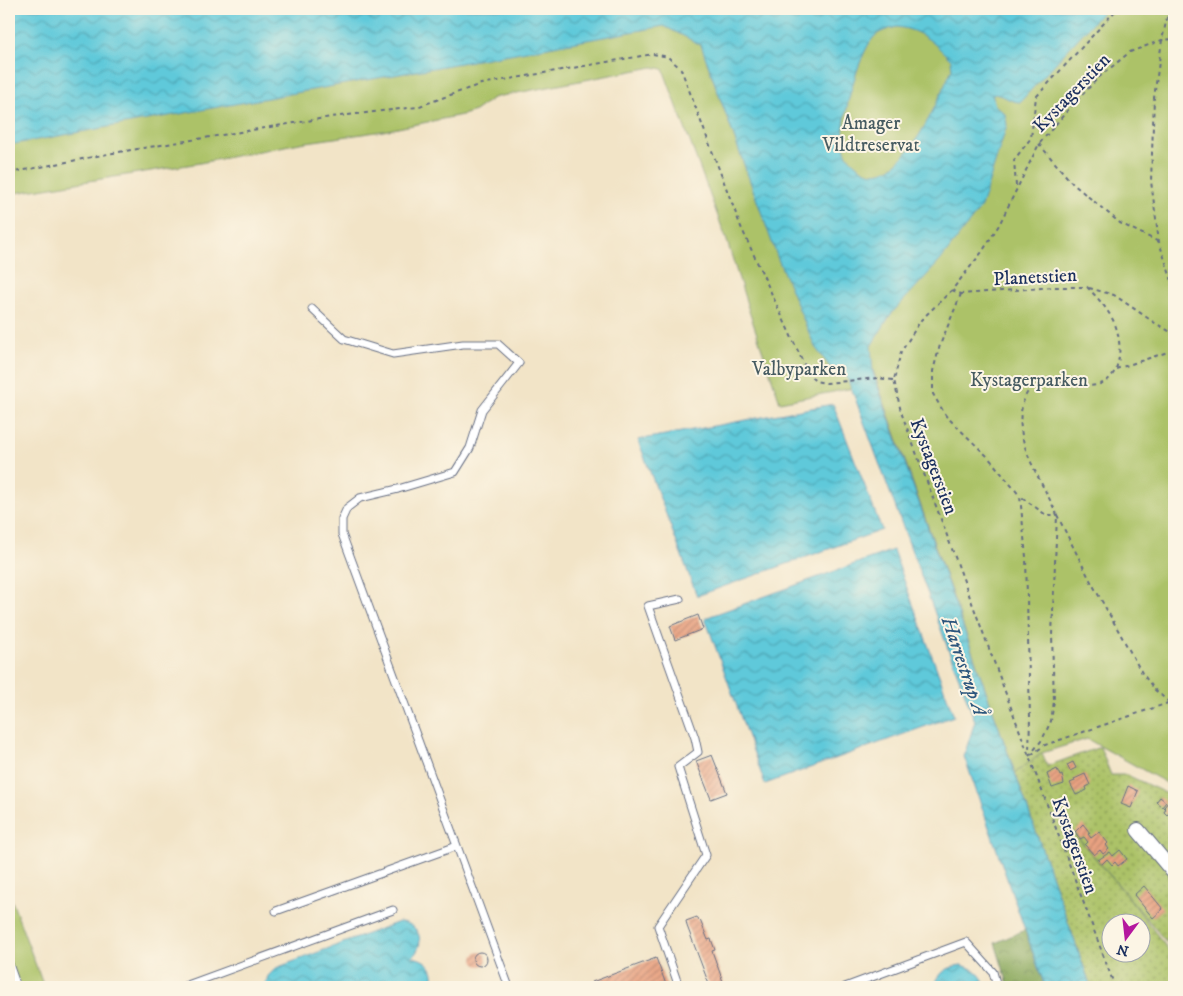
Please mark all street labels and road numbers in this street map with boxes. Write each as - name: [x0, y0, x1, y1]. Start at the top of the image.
- street label: Kystagerstien: [1029, 49, 1116, 138]
- street label: Planetstien: [993, 264, 1078, 291]
- street label: Kystagerstien: [905, 415, 963, 518]
- street label: Kystagerstien: [1046, 794, 1103, 897]

